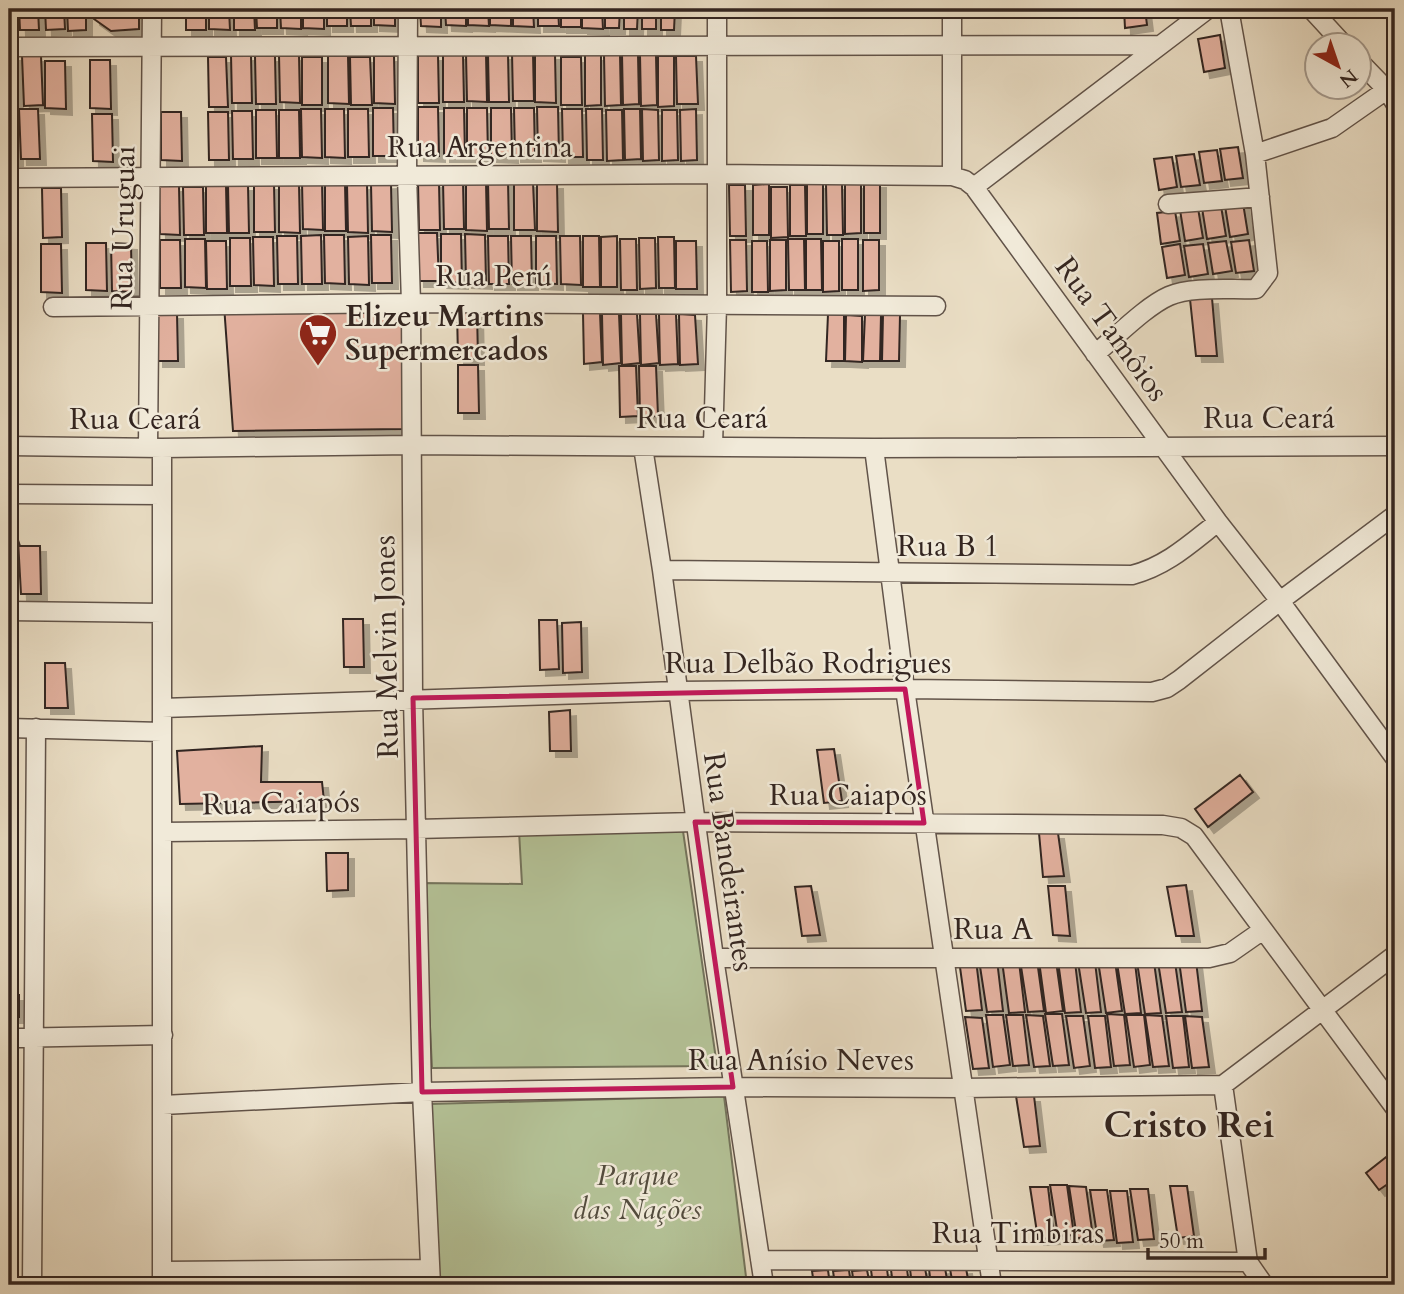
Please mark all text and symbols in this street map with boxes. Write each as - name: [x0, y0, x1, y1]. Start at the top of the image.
- north arrow: [1302, 32, 1372, 102]
- text: N: [1333, 63, 1363, 94]
- street label: Rua Argentina: [387, 127, 573, 168]
- street label: Rua Uruguai: [102, 145, 145, 311]
- street label: Rua Tamôios: [1045, 249, 1178, 410]
- street label: Rua Perú: [435, 256, 553, 297]
- place label: Elizeu Martins Supermercados: [345, 296, 548, 371]
- supermarket icon: Elizeu Martins Supermercados: [297, 312, 339, 367]
- street label: Rua Ceará: [636, 398, 768, 439]
- street label: Rua Ceará: [1203, 398, 1335, 439]
- street label: Rua Ceará: [69, 399, 201, 440]
- street label: Rua B 1: [897, 526, 999, 567]
- street label: Rua Melvin Jones: [364, 535, 409, 759]
- street label: Rua Delbão Rodrigues: [665, 643, 951, 684]
- street label: Rua Bandeirantes: [693, 750, 764, 974]
- street label: Rua Caiapós: [769, 775, 927, 816]
- street label: Rua Caiapós: [202, 782, 360, 825]
- street label: Rua A: [953, 909, 1033, 950]
- street label: Rua Anísio Neves: [688, 1040, 914, 1081]
- district label: Cristo Rei: [1103, 1100, 1275, 1150]
- park label: Parque das Nações: [572, 1155, 702, 1230]
- street label: Rua Timbiras: [932, 1213, 1104, 1254]
- scale bar: [1148, 1217, 1266, 1261]
- text: 50 m: [1159, 1227, 1204, 1256]

